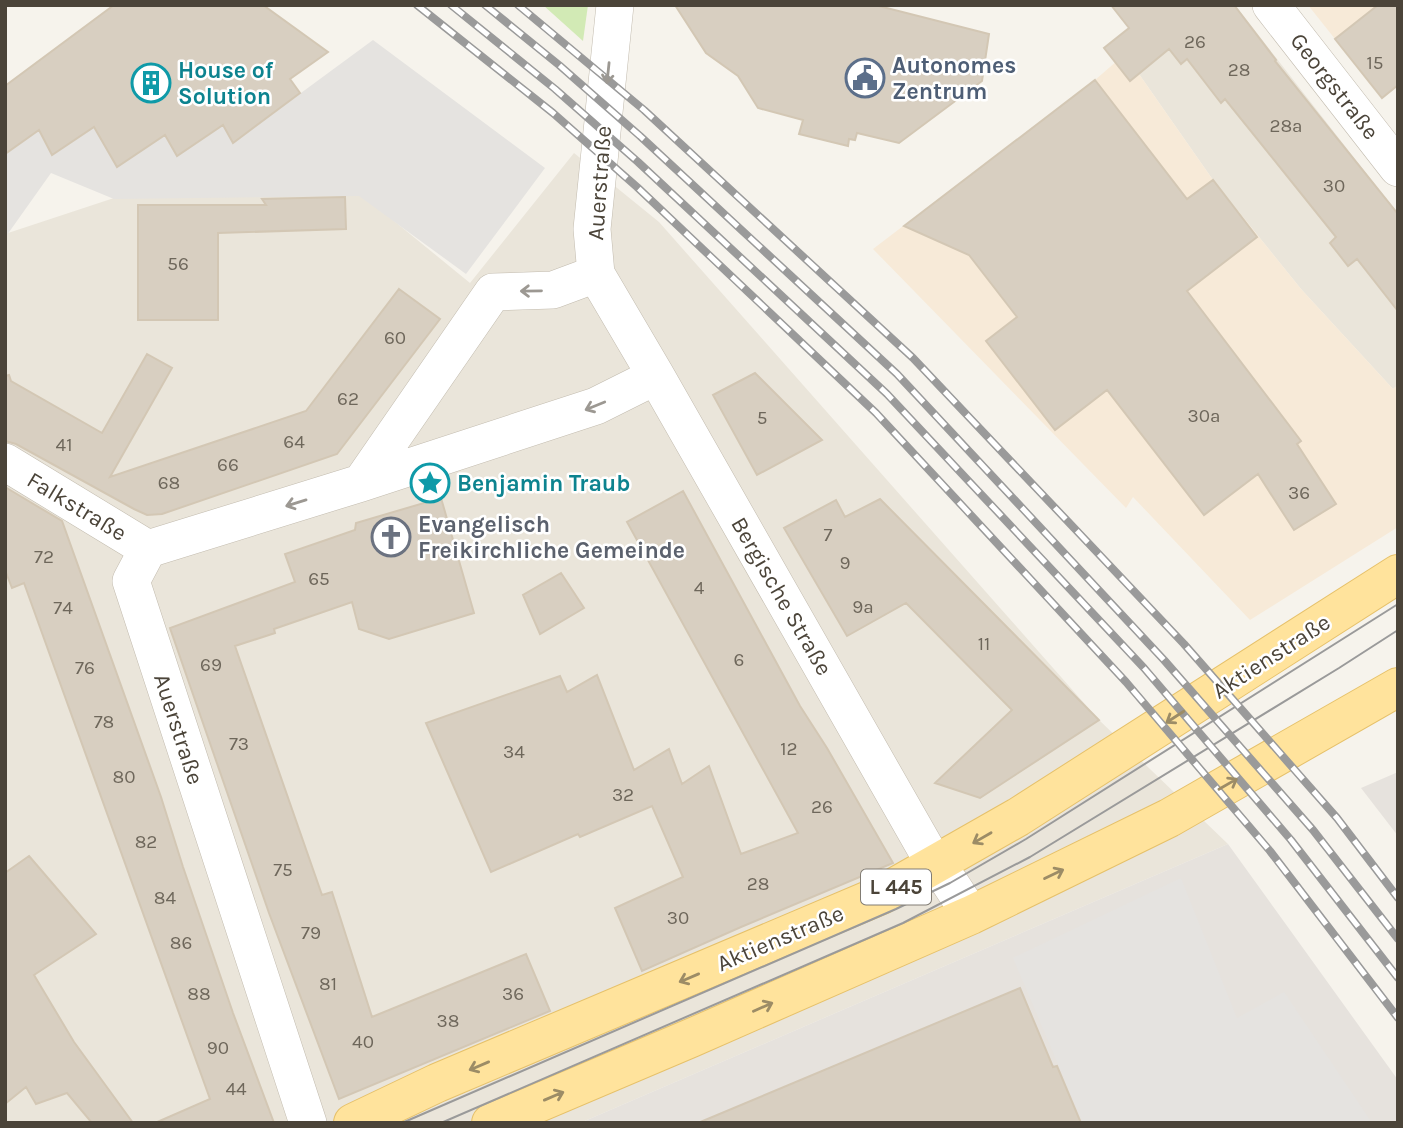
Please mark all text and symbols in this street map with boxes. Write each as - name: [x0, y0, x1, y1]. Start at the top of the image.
- street label: Georgstraße: [1285, 28, 1385, 145]
- house number: 26: [1184, 31, 1206, 53]
- place label: Autonomes Zentrum: [892, 52, 1016, 105]
- house number: 15: [1366, 52, 1384, 74]
- place label: House of Solution: [178, 57, 274, 110]
- public building icon: Autonomes Zentrum: [844, 57, 886, 99]
- house number: 28: [1228, 59, 1250, 81]
- one-way arrow: [601, 61, 614, 84]
- building icon: House of Solution: [130, 62, 172, 104]
- house number: 28a: [1269, 115, 1303, 137]
- street label: Auerstraße: [582, 125, 617, 241]
- house number: 30: [1323, 175, 1345, 197]
- house number: 56: [167, 253, 189, 275]
- one-way arrow: [520, 284, 543, 298]
- house number: 60: [384, 327, 406, 349]
- house number: 62: [337, 388, 359, 410]
- one-way arrow: [584, 400, 606, 413]
- house number: 30a: [1188, 405, 1220, 427]
- house number: 5: [757, 407, 767, 429]
- house number: 64: [283, 431, 305, 453]
- house number: 41: [56, 434, 72, 456]
- house number: 66: [217, 454, 239, 476]
- place icon: Benjamin Traub: [409, 462, 451, 504]
- street label: Falkstraße: [22, 466, 131, 547]
- place label: Benjamin Traub: [457, 470, 630, 497]
- house number: 68: [158, 472, 180, 494]
- house number: 36: [1288, 482, 1310, 504]
- one-way arrow: [285, 498, 307, 511]
- place label: Evangelisch Freikirchliche Gemeinde: [418, 511, 685, 564]
- street label: Bergische Straße: [725, 512, 838, 680]
- church icon: Evangelisch Freikirchliche Gemeinde: [370, 516, 412, 558]
- house number: 7: [824, 524, 833, 546]
- house number: 72: [34, 546, 54, 568]
- house number: 9: [839, 552, 851, 574]
- house number: 65: [308, 568, 330, 590]
- house number: 4: [694, 577, 705, 599]
- house number: 9a: [852, 596, 874, 618]
- house number: 74: [53, 597, 73, 619]
- street label: Aktienstraße: [1207, 608, 1335, 705]
- house number: 11: [978, 633, 990, 655]
- house number: 6: [734, 649, 744, 671]
- house number: 69: [200, 654, 222, 676]
- house number: 76: [75, 657, 95, 679]
- street label: Auerstraße: [148, 670, 209, 788]
- one-way arrow: [1166, 709, 1185, 724]
- house number: 78: [94, 711, 114, 733]
- house number: 73: [229, 733, 249, 755]
- house number: 12: [780, 738, 798, 760]
- house number: 34: [503, 741, 525, 763]
- house number: 80: [113, 766, 135, 788]
- one-way arrow: [1218, 777, 1238, 791]
- house number: 32: [612, 784, 634, 806]
- house number: 26: [811, 796, 833, 818]
- house number: 82: [135, 831, 157, 853]
- one-way arrow: [973, 831, 993, 845]
- house number: 75: [273, 859, 293, 881]
- one-way arrow: [1043, 867, 1064, 881]
- road number: L 445: [861, 870, 931, 904]
- house number: 28: [747, 873, 769, 895]
- house number: 84: [154, 887, 177, 909]
- street label: Aktienstraße: [713, 900, 848, 977]
- house number: 30: [667, 907, 689, 929]
- house number: 79: [301, 922, 321, 944]
- house number: 86: [170, 932, 192, 954]
- one-way arrow: [679, 972, 700, 985]
- house number: 81: [319, 973, 337, 995]
- house number: 88: [187, 983, 211, 1005]
- house number: 36: [502, 983, 524, 1005]
- one-way arrow: [752, 1000, 774, 1013]
- house number: 38: [437, 1010, 459, 1032]
- house number: 40: [352, 1031, 374, 1053]
- house number: 90: [207, 1037, 229, 1059]
- one-way arrow: [469, 1060, 491, 1073]
- house number: 44: [225, 1078, 247, 1100]
- one-way arrow: [543, 1089, 564, 1102]

